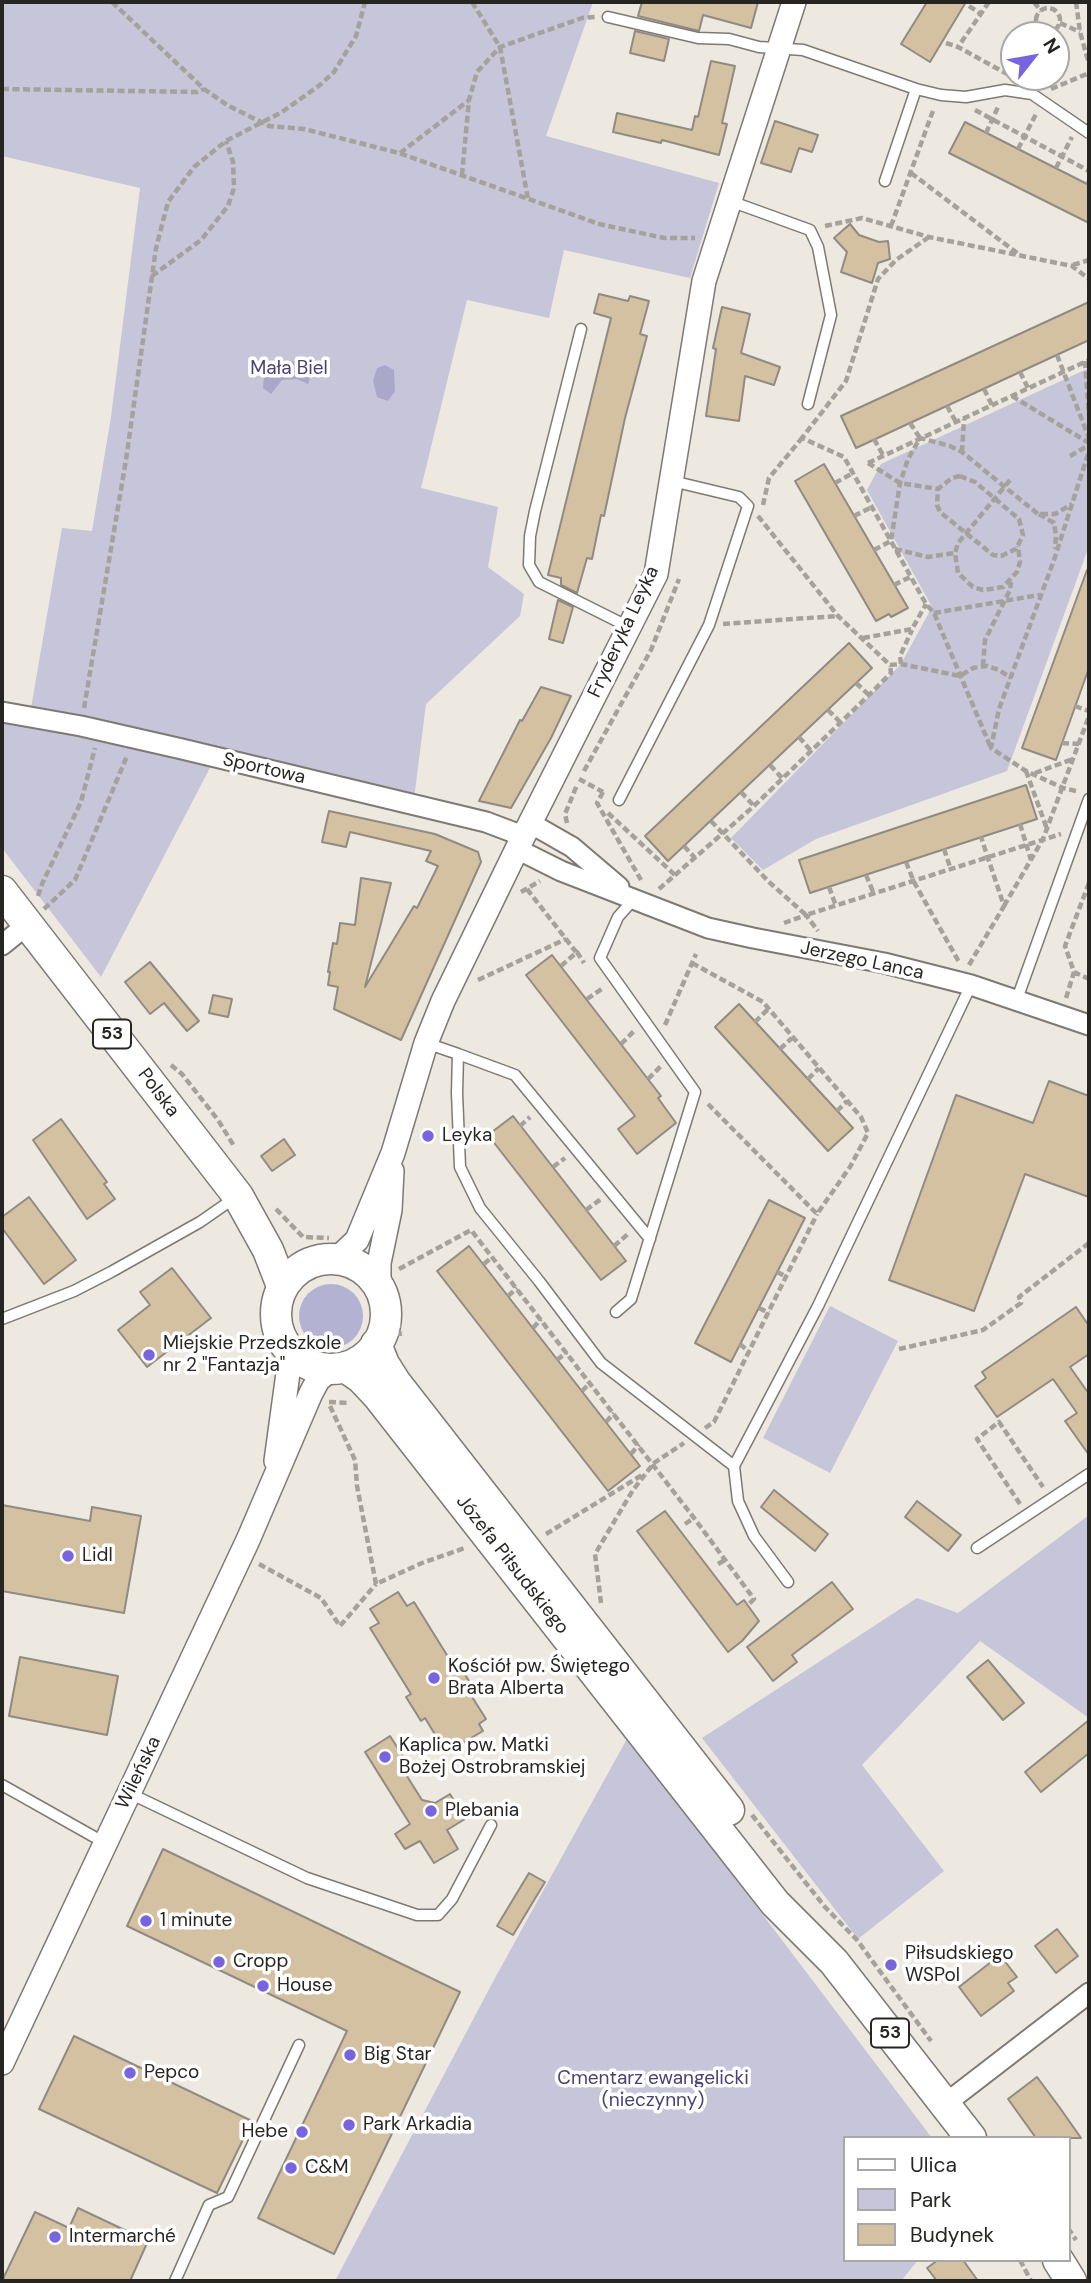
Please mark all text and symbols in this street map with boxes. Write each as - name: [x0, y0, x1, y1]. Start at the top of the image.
- north arrow: [1000, 21, 1070, 91]
- text: N: [1037, 34, 1066, 58]
- park label: Mała Biel: [250, 358, 328, 380]
- street label: Fryderyka Leyka: [584, 563, 664, 701]
- street label: Sportowa: [221, 748, 307, 790]
- street label: Jerzego Lanca: [798, 937, 926, 985]
- road number: 53: [93, 1020, 131, 1049]
- street label: Polska: [132, 1064, 184, 1122]
- place label: Leyka: [442, 1125, 492, 1147]
- marker: Leyka: [420, 1128, 436, 1144]
- place label: Miejskie Przedszkole nr 2 "Fantazja": [163, 1333, 341, 1377]
- marker: Miejskie Przedszkole nr 2 "Fantazja": [141, 1347, 157, 1363]
- street label: Józefa Piłsudskiego: [451, 1491, 573, 1639]
- place label: Lidl: [82, 1545, 113, 1567]
- marker: Lidl: [60, 1548, 76, 1564]
- place label: Kościół pw. Świętego Brata Alberta: [448, 1656, 630, 1700]
- marker: Kościół pw. Świętego Brata Alberta: [426, 1670, 442, 1686]
- street label: Wileńska: [112, 1733, 166, 1813]
- place label: Kaplica pw. Matki Bożej Ostrobramskiej: [399, 1735, 585, 1779]
- marker: Kaplica pw. Matki Bożej Ostrobramskiej: [377, 1749, 393, 1765]
- place label: Plebania: [445, 1800, 519, 1822]
- marker: Plebania: [423, 1803, 439, 1819]
- place label: 1 minute: [160, 1910, 232, 1932]
- marker: 1 minute: [138, 1913, 154, 1929]
- place label: Piłsudskiego WSPol: [905, 1943, 1014, 1987]
- place label: Cropp: [233, 1951, 288, 1973]
- marker: Cropp: [211, 1954, 227, 1970]
- marker: Piłsudskiego WSPol: [883, 1957, 899, 1973]
- place label: House: [277, 1975, 332, 1997]
- marker: House: [255, 1978, 271, 1994]
- road number: 53: [871, 2019, 909, 2048]
- place label: Big Star: [364, 2044, 432, 2066]
- marker: Big Star: [342, 2047, 358, 2063]
- place label: Pepco: [144, 2062, 199, 2084]
- marker: Pepco: [122, 2065, 138, 2081]
- park label: Cmentarz ewangelicki (nieczynny): [557, 2068, 749, 2112]
- place label: Park Arkadia: [363, 2114, 472, 2136]
- marker: Park Arkadia: [341, 2117, 357, 2133]
- place label: Hebe: [242, 2121, 288, 2143]
- marker: Hebe: [294, 2124, 310, 2140]
- legend: [842, 2136, 1070, 2262]
- text: Ulica: [910, 2151, 957, 2179]
- place label: C&M: [305, 2157, 349, 2179]
- marker: C&M: [283, 2160, 299, 2176]
- text: Park: [910, 2186, 951, 2214]
- text: Budynek: [910, 2221, 994, 2249]
- place label: Intermarché: [69, 2226, 176, 2248]
- marker: Intermarché: [47, 2229, 63, 2245]

